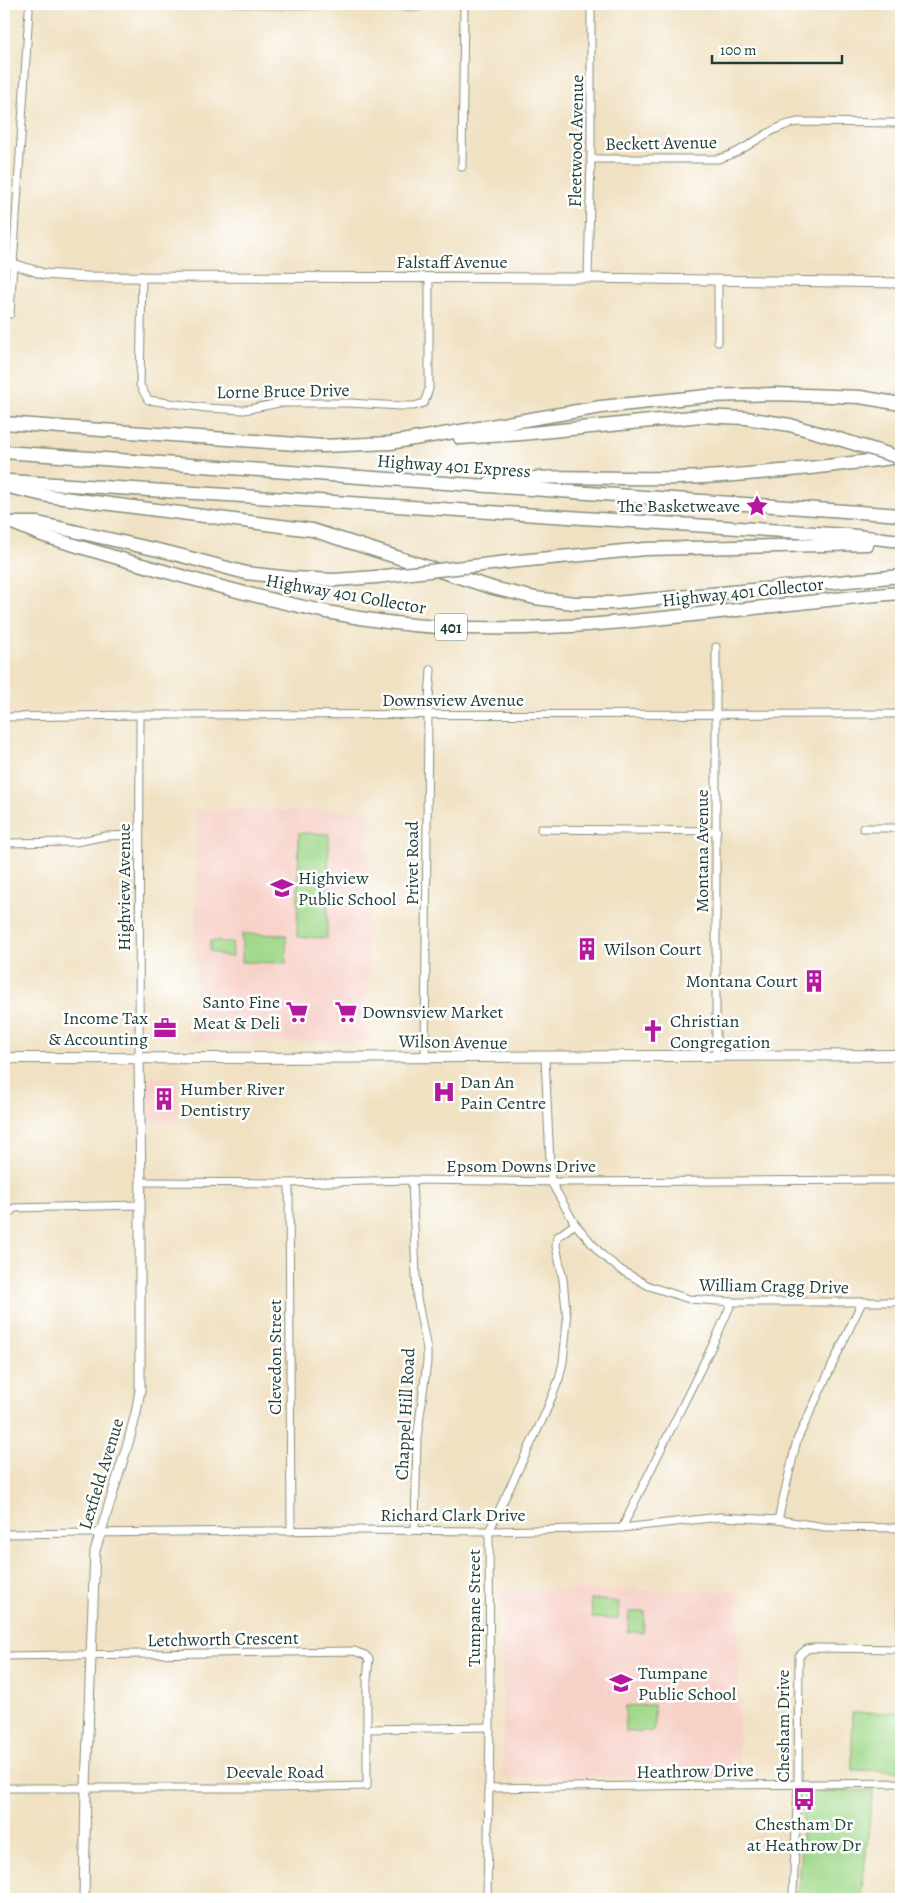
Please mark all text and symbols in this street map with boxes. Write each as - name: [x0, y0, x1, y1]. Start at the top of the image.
- scale bar: [712, 32, 842, 64]
- text: 100 m: [720, 40, 757, 60]
- street label: Fleetwood Avenue: [563, 74, 589, 208]
- street label: Beckett Avenue: [605, 130, 717, 156]
- street label: Falstaff Avenue: [396, 250, 508, 274]
- street label: Lorne Bruce Drive: [216, 378, 350, 404]
- street label: Highway 401 Express: [376, 449, 532, 483]
- place icon: The Basketweave: [744, 493, 770, 519]
- place label: The Basketweave: [617, 494, 740, 518]
- street label: Highway 401 Collector: [264, 568, 428, 620]
- street label: Highway 401 Collector: [661, 572, 825, 612]
- road number: 401: [435, 614, 467, 640]
- street label: Downsview Avenue: [382, 688, 524, 712]
- street label: Montana Avenue: [690, 789, 714, 913]
- street label: Privet Road: [400, 820, 424, 905]
- street label: Highview Avenue: [112, 823, 136, 951]
- place label: Highview Public School: [298, 866, 397, 911]
- school or university icon: Highview Public School: [269, 875, 295, 901]
- building icon: Wilson Court: [574, 936, 600, 962]
- place label: Wilson Court: [603, 937, 702, 961]
- building icon: Montana Court: [801, 968, 827, 994]
- place label: Montana Court: [686, 969, 798, 993]
- place label: Santo Fine Meat & Deli: [193, 990, 280, 1035]
- supermarket icon: Santo Fine Meat & Deli: [284, 999, 310, 1025]
- supermarket icon: Downsview Market: [333, 999, 359, 1025]
- place label: Downsview Market: [362, 1000, 504, 1024]
- place label: Income Tax & Accounting: [48, 1006, 148, 1051]
- place label: Christian Congregation: [670, 1009, 771, 1054]
- office icon: Income Tax & Accounting: [152, 1015, 178, 1041]
- church icon: Christian Congregation: [640, 1018, 666, 1044]
- street label: Wilson Avenue: [397, 1029, 508, 1055]
- place label: Dan An Pain Centre: [460, 1070, 546, 1115]
- place label: Humber River Dentistry: [180, 1077, 285, 1122]
- hospital icon: Dan An Pain Centre: [431, 1079, 457, 1105]
- building icon: Humber River Dentistry: [151, 1086, 177, 1112]
- street label: Epsom Downs Drive: [446, 1154, 596, 1178]
- street label: William Cragg Drive: [698, 1273, 849, 1299]
- street label: Clevedon Street: [263, 1299, 287, 1415]
- street label: Chappel Hill Road: [390, 1347, 420, 1481]
- street label: Lexfield Avenue: [73, 1415, 129, 1533]
- street label: Richard Clark Drive: [380, 1503, 526, 1527]
- street label: Tumpane Street: [462, 1549, 486, 1667]
- street label: Letchworth Crescent: [147, 1626, 299, 1652]
- place label: Tumpane Public School: [638, 1661, 737, 1706]
- street label: Chesham Drive: [771, 1669, 795, 1783]
- school or university icon: Tumpane Public School: [608, 1670, 634, 1696]
- street label: Heathrow Drive: [636, 1758, 754, 1784]
- street label: Deevale Road: [226, 1760, 325, 1784]
- bus stop icon: Chestham Dr at Heathrow Dr: [791, 1786, 817, 1812]
- place label: Chestham Dr at Heathrow Dr: [747, 1812, 861, 1857]

